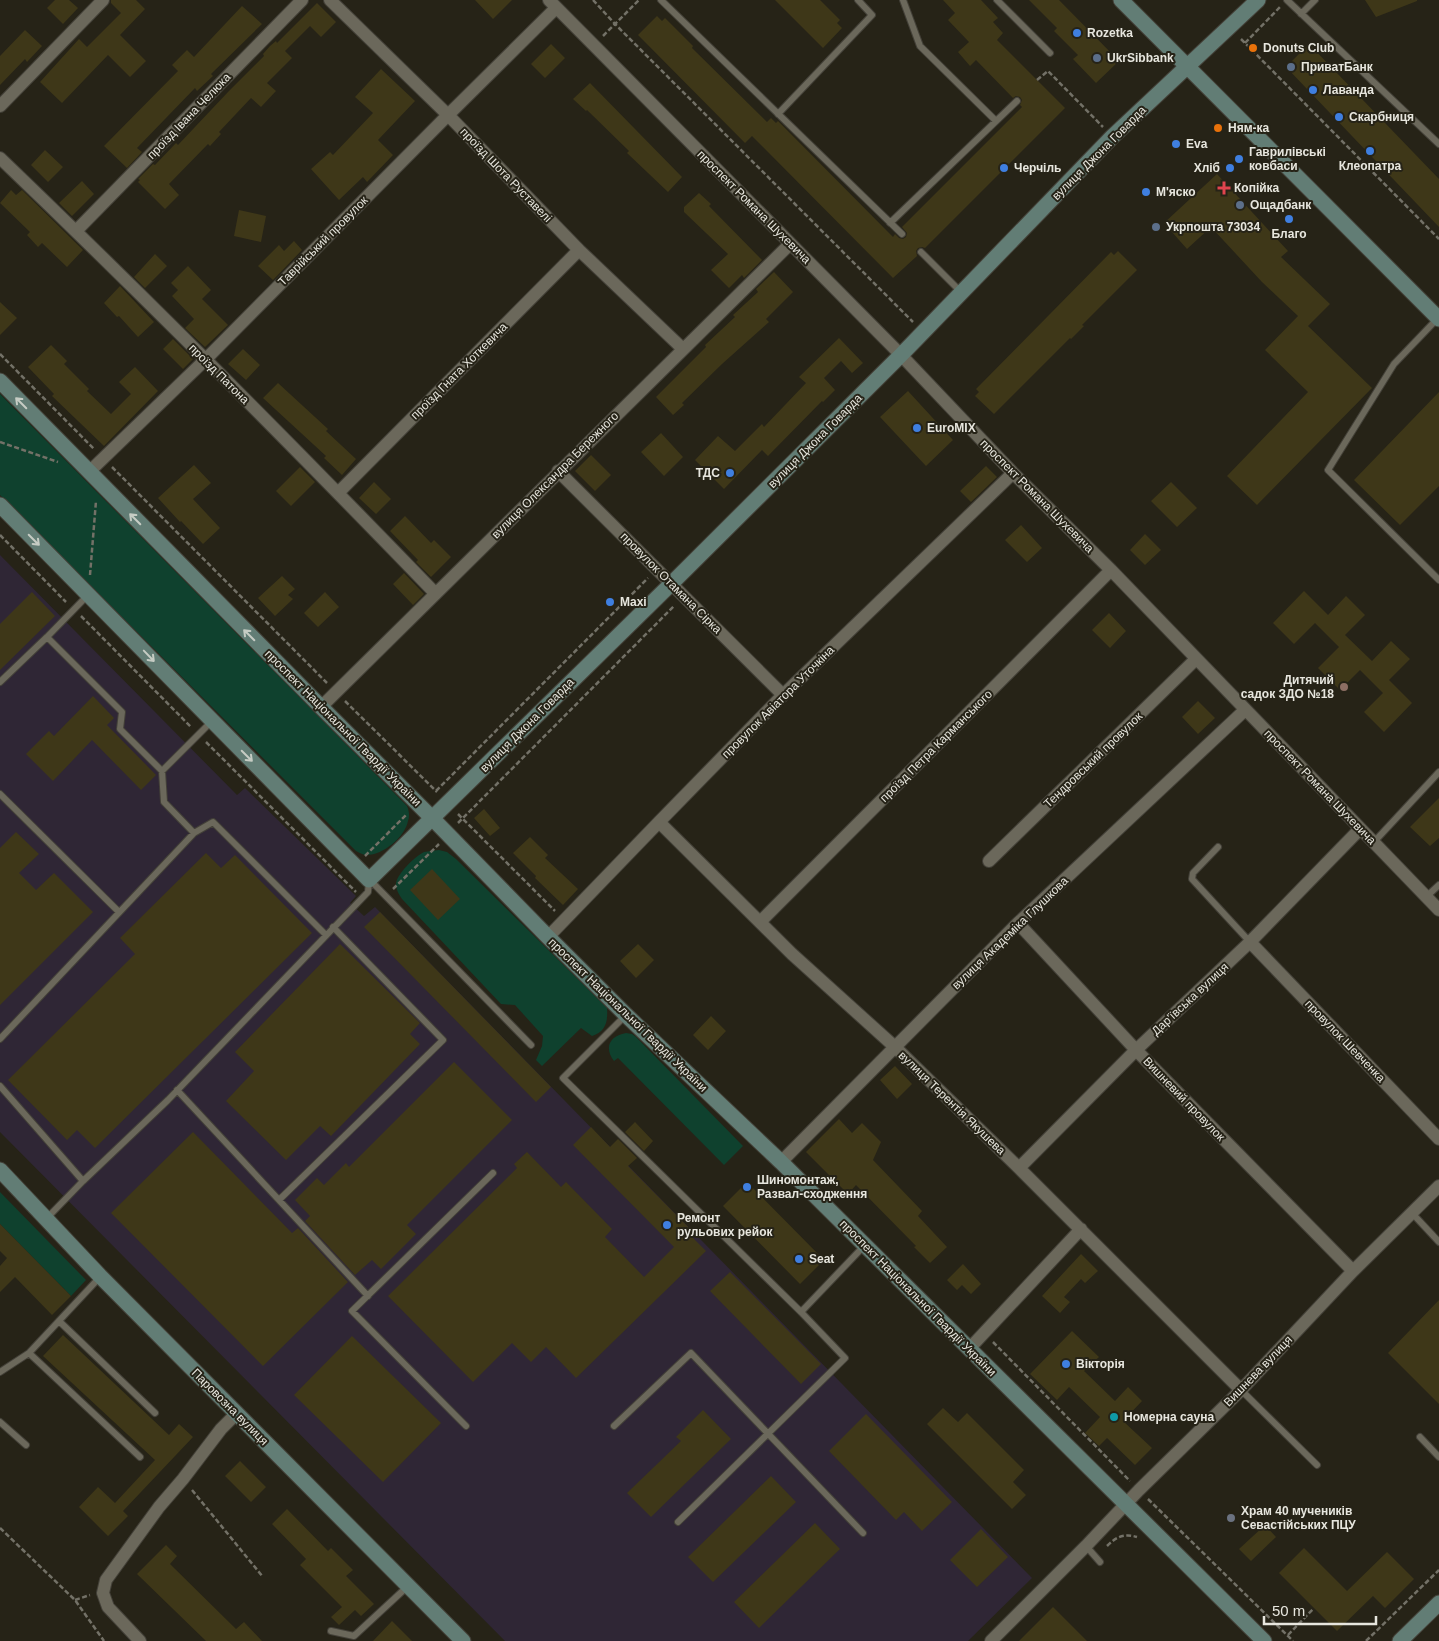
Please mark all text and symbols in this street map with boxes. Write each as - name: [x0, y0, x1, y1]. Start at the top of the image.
- place label: Rozetka: [1087, 26, 1133, 40]
- marker: Rozetka: [1071, 27, 1083, 39]
- place label: Donuts Club: [1263, 41, 1334, 55]
- marker: Donuts Club: [1247, 42, 1259, 54]
- place label: UkrSibbank: [1107, 51, 1174, 65]
- marker: UkrSibbank: [1091, 52, 1103, 64]
- place label: ПриватБанк: [1301, 60, 1374, 74]
- marker: ПриватБанк: [1285, 61, 1297, 73]
- street label: проїзд Івана Челюка: [144, 70, 234, 162]
- place label: Лаванда: [1323, 83, 1374, 97]
- marker: Лаванда: [1307, 84, 1319, 96]
- street label: вулиця Джона Говарда: [1049, 103, 1149, 203]
- place label: Скарбниця: [1349, 110, 1414, 124]
- marker: Скарбниця: [1333, 111, 1345, 123]
- place label: Ням-ка: [1228, 121, 1270, 135]
- marker: Ням-ка: [1212, 122, 1224, 134]
- street label: проїзд Шота Руставелі: [457, 125, 555, 225]
- place label: Eva: [1186, 137, 1208, 151]
- marker: Eva: [1170, 138, 1182, 150]
- place label: Гаврилівські ковбаси: [1249, 145, 1326, 173]
- marker: Клеопатра: [1364, 145, 1376, 157]
- street label: проспект Романа Шухевича: [694, 147, 814, 267]
- marker: Гаврилівські ковбаси: [1233, 153, 1245, 165]
- place label: Клеопатра: [1339, 159, 1402, 173]
- place label: Черчіль: [1014, 161, 1061, 175]
- place label: Хліб: [1194, 161, 1220, 175]
- marker: Черчіль: [998, 162, 1010, 174]
- marker: Хліб: [1224, 162, 1236, 174]
- place label: Копійка: [1234, 181, 1280, 195]
- marker: Копійка: [1218, 182, 1230, 194]
- place label: М'яско: [1156, 185, 1196, 199]
- marker: М'яско: [1140, 186, 1152, 198]
- street label: Таврійський провулок: [275, 193, 371, 289]
- place label: Ощадбанк: [1250, 198, 1312, 212]
- marker: Ощадбанк: [1234, 199, 1246, 211]
- marker: Благо: [1283, 213, 1295, 225]
- place label: Укрпошта 73034: [1166, 220, 1261, 234]
- marker: Укрпошта 73034: [1150, 221, 1162, 233]
- place label: Благо: [1271, 227, 1307, 241]
- street label: проїзд Гната Хоткевича: [408, 320, 510, 422]
- street label: проїзд Патона: [186, 341, 252, 407]
- street label: вулиця Джона Говарда: [765, 391, 865, 491]
- one-way arrow: [15, 397, 27, 409]
- street label: вулиця Олександра Бережного: [489, 409, 621, 541]
- place label: EuroMIX: [927, 421, 976, 435]
- marker: EuroMIX: [911, 422, 923, 434]
- street label: проспект Романа Шухевича: [977, 436, 1097, 556]
- place label: ТДС: [696, 466, 720, 480]
- marker: ТДС: [724, 467, 736, 479]
- one-way arrow: [129, 513, 142, 525]
- street label: провулок Отамана Сірка: [618, 530, 725, 637]
- one-way arrow: [28, 534, 41, 546]
- place label: Maxi: [620, 595, 647, 609]
- marker: Maxi: [604, 596, 616, 608]
- one-way arrow: [244, 629, 256, 641]
- street label: провулок Авіатора Уточкіна: [719, 643, 837, 761]
- street label: проспект Національної Гвардії України: [262, 647, 424, 809]
- one-way arrow: [142, 649, 154, 661]
- place label: Дитячий садок ЗДО №18: [1241, 673, 1334, 701]
- street label: вулиця Джона Говарда: [477, 675, 577, 775]
- marker: Дитячий садок ЗДО №18: [1338, 681, 1350, 693]
- street label: проїзд Петра Карманського: [877, 687, 995, 805]
- street label: Тендровський провулок: [1041, 709, 1146, 811]
- street label: проспект Романа Шухевича: [1261, 727, 1379, 848]
- one-way arrow: [241, 750, 253, 762]
- street label: вулиця Академіка Глушкова: [949, 874, 1071, 992]
- street label: проспект Національної Гвардії України: [546, 935, 710, 1095]
- street label: Дар'ївська вулиця: [1149, 960, 1231, 1038]
- street label: провулок Шевченка: [1302, 997, 1388, 1085]
- street label: вулиця Терентія Якушева: [896, 1048, 1008, 1158]
- street label: Вишневий провулок: [1140, 1054, 1228, 1145]
- place label: Шиномонтаж, Развал-сходження: [757, 1173, 867, 1201]
- marker: Шиномонтаж, Развал-сходження: [741, 1181, 753, 1193]
- place label: Ремонт рульових рейок: [677, 1211, 773, 1239]
- street label: проспект Національної Гвардії України: [837, 1217, 999, 1379]
- marker: Ремонт рульових рейок: [661, 1219, 673, 1231]
- place label: Seat: [809, 1252, 834, 1266]
- marker: Seat: [793, 1253, 805, 1265]
- street label: Вишнева вулиця: [1221, 1333, 1295, 1409]
- place label: Вікторія: [1076, 1357, 1125, 1371]
- marker: Вікторія: [1060, 1358, 1072, 1370]
- street label: Паровозна вулиця: [189, 1366, 271, 1448]
- place label: Номерна сауна: [1124, 1410, 1214, 1424]
- marker: Номерна сауна: [1108, 1411, 1120, 1423]
- place label: Храм 40 мучеників Севастійських ПЦУ: [1241, 1504, 1356, 1532]
- marker: Храм 40 мучеників Севастійських ПЦУ: [1225, 1512, 1237, 1524]
- scale bar: [1264, 1594, 1376, 1626]
- text: 50 m: [1272, 1602, 1305, 1619]

